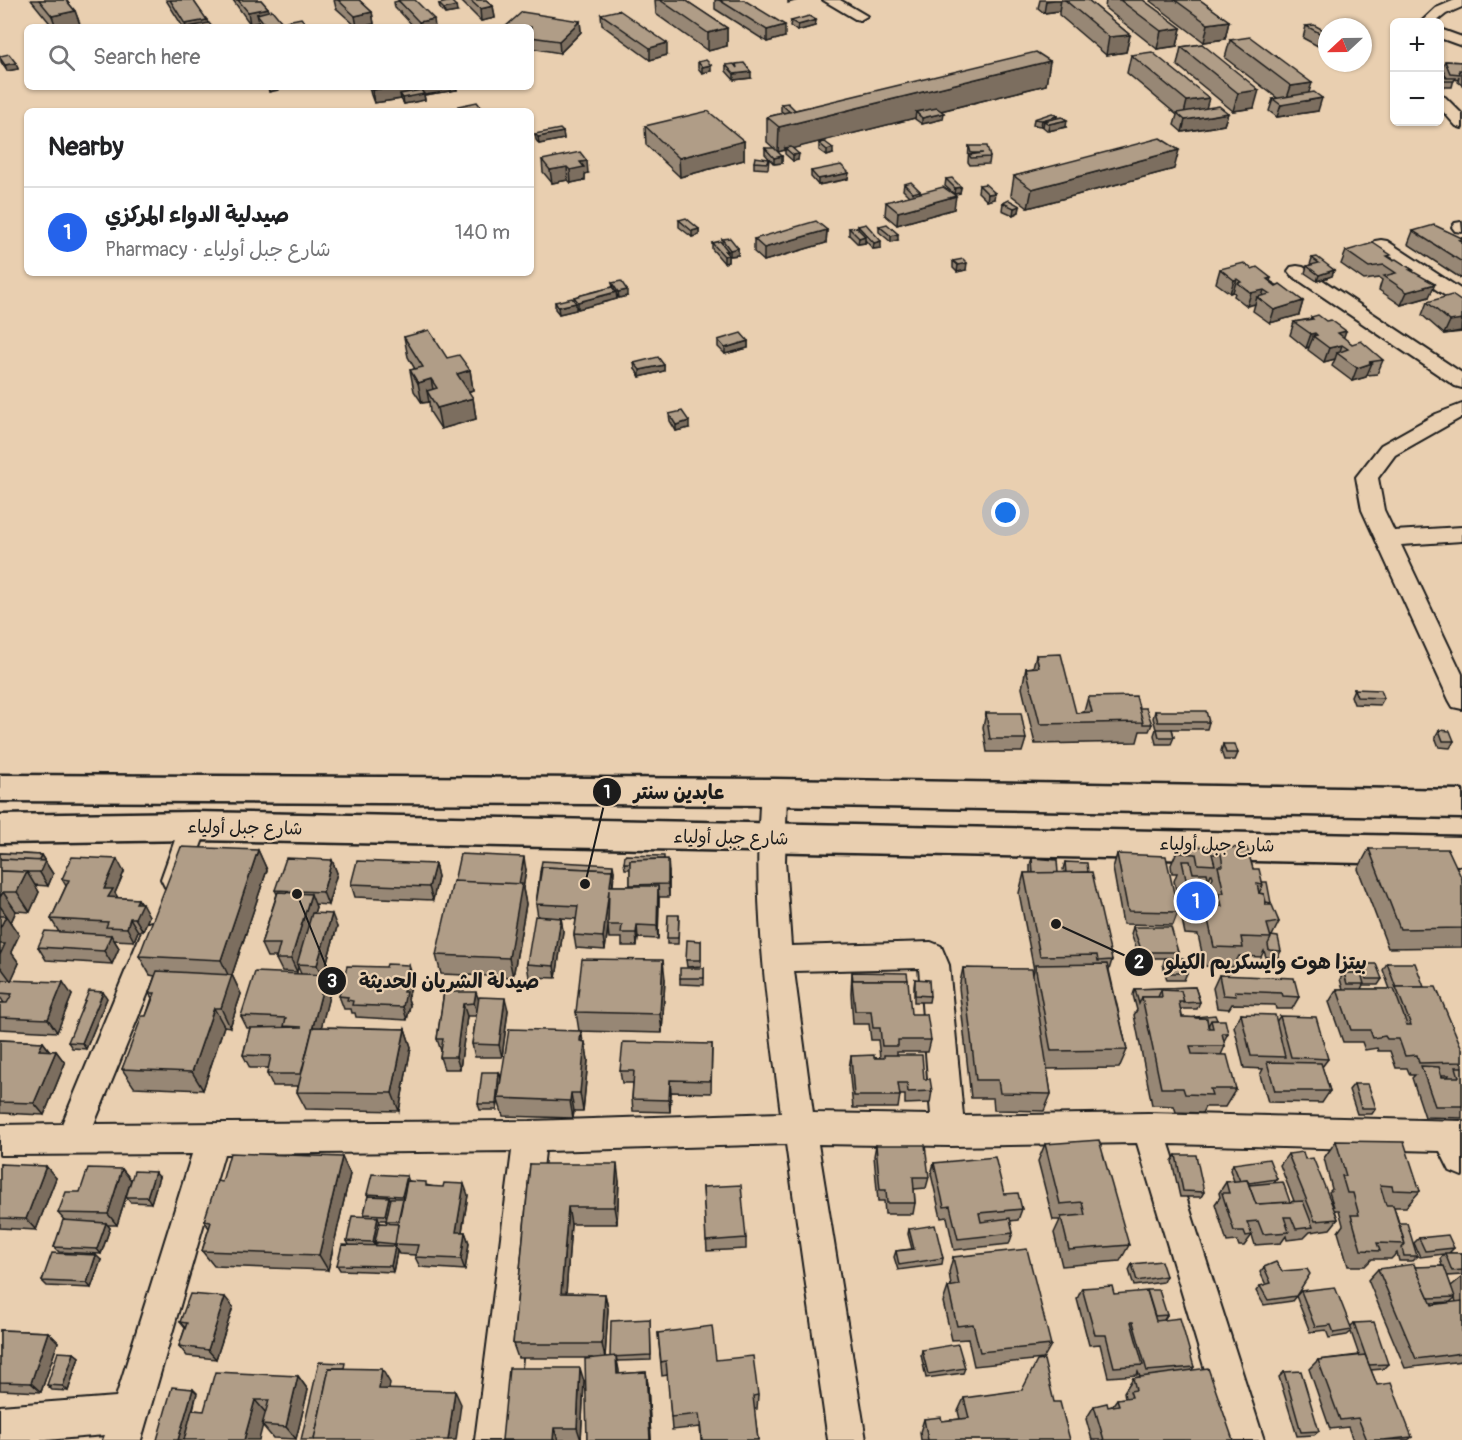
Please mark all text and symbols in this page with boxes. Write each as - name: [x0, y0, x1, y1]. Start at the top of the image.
- north arrow: [1318, 18, 1372, 72]
- map controls: [1390, 18, 1444, 126]
- button: +: [1390, 18, 1444, 72]
- search box: [24, 24, 534, 90]
- icon: search: [45, 41, 78, 74]
- text: Search here: [93, 43, 200, 71]
- button: −: [1390, 72, 1444, 126]
- text: Nearby: [48, 131, 124, 163]
- text: صيدلية الدواء المركزي: [105, 201, 289, 229]
- text: 1: [64, 220, 71, 245]
- text: 140 m: [455, 220, 510, 245]
- text: Pharmacy · شارع جبل أولياء: [105, 237, 331, 262]
- your location: [991, 498, 1020, 527]
- callout: عابدين سنتر: [592, 773, 736, 811]
- text: عابدين سنتر: [632, 780, 725, 805]
- text: 1: [603, 781, 611, 804]
- street label: شارع جبل أولياء: [187, 815, 303, 841]
- street label: شارع جبل أولياء: [673, 825, 789, 851]
- street label: شارع جبل أولياء: [1159, 832, 1275, 858]
- pin: 1: [1176, 878, 1216, 924]
- callout: بيتزا هوت وايسكريم الكيلو: [1124, 943, 1379, 981]
- text: بيتزا هوت وايسكريم الكيلو: [1163, 950, 1367, 977]
- text: 2: [1134, 951, 1144, 974]
- callout: صيدلة الشريان الحديثة: [317, 962, 552, 1000]
- text: صيدلة الشريان الحديثة: [359, 969, 539, 994]
- text: 3: [327, 970, 337, 993]

